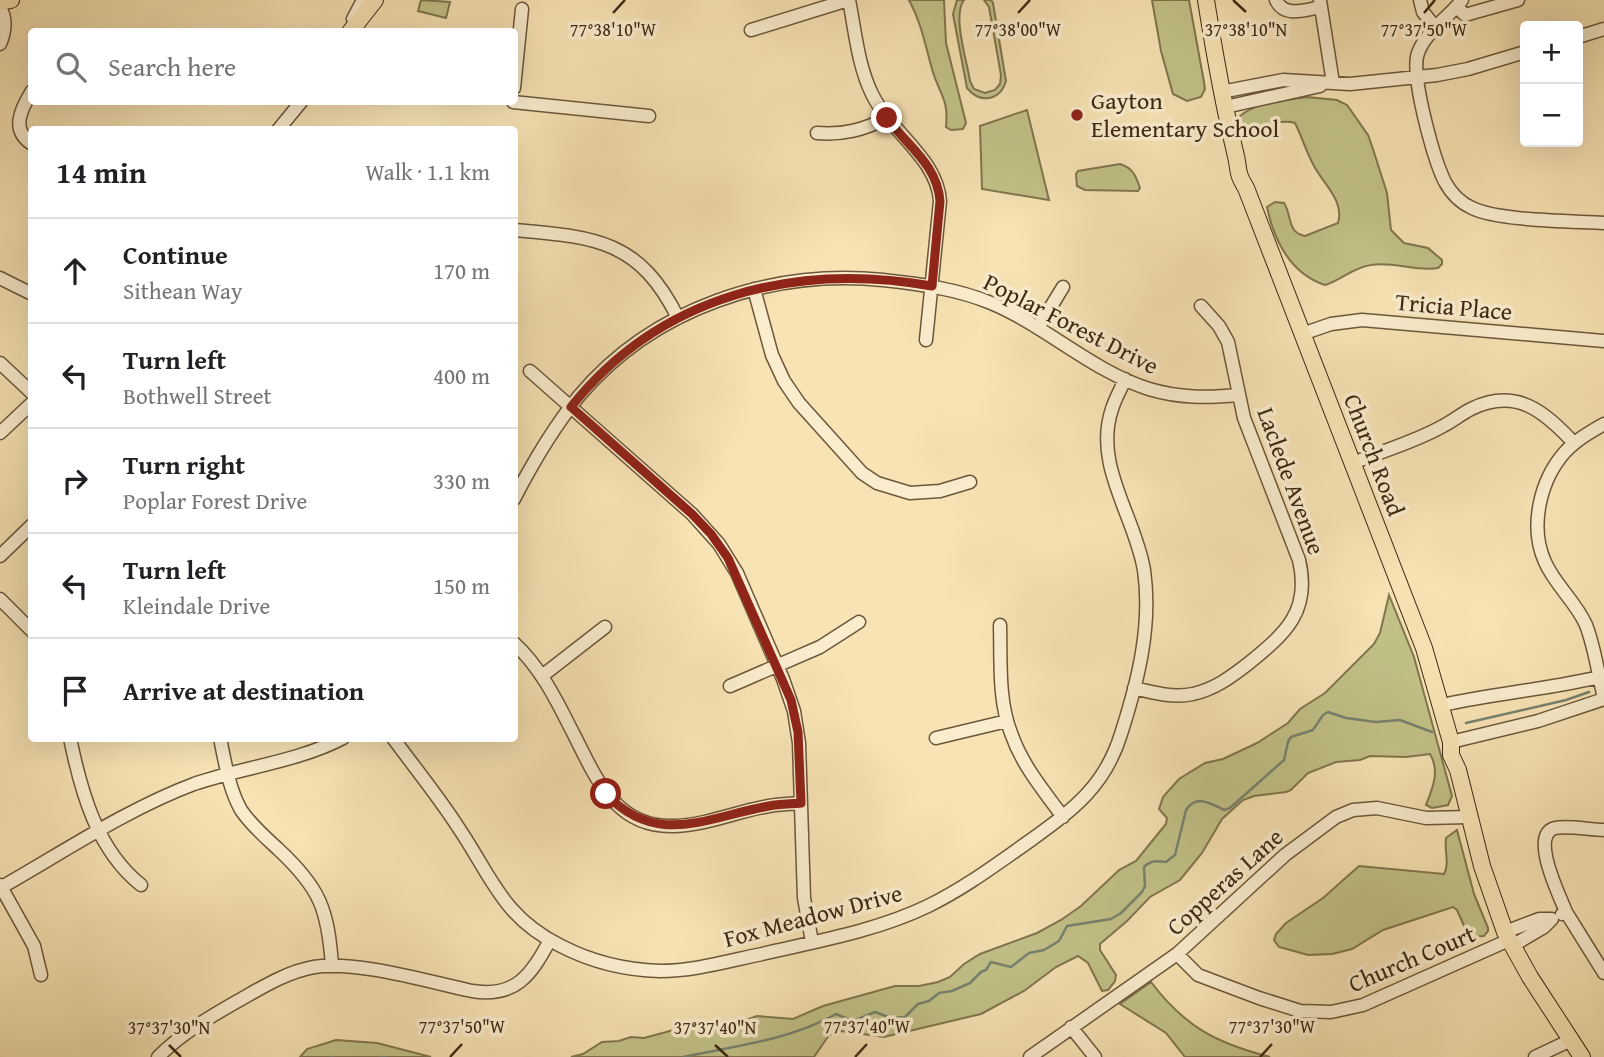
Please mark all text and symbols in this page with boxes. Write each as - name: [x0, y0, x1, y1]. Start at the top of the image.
- text: 77°38'10"W: [570, 16, 657, 43]
- text: 77°38'00"W: [975, 16, 1062, 43]
- text: 37°38'10"N: [1205, 16, 1288, 43]
- text: 77°37'50"W: [1381, 16, 1468, 43]
- map controls: [1520, 21, 1583, 147]
- button: +: [1520, 21, 1583, 84]
- search box: [28, 28, 518, 105]
- text: Search here: [108, 47, 236, 86]
- icon: search: [52, 48, 90, 86]
- place label: Gayton Elementary School: [1091, 83, 1279, 146]
- button: −: [1520, 84, 1583, 147]
- route end: [871, 102, 902, 133]
- marker: Gayton Elementary School: [1069, 107, 1085, 123]
- text: 14 min: [56, 150, 146, 194]
- text: Walk · 1.1 km: [365, 155, 490, 188]
- text: Continue: [123, 235, 228, 274]
- icon: ahead: [56, 252, 94, 290]
- text: 170 m: [433, 254, 490, 287]
- street label: Poplar Forest Drive: [978, 264, 1165, 383]
- text: Sithean Way: [123, 274, 242, 307]
- street label: Tricia Place: [1394, 284, 1514, 329]
- text: Turn left: [123, 340, 226, 379]
- icon: left: [56, 357, 94, 395]
- text: 400 m: [433, 359, 490, 392]
- text: Bothwell Street: [123, 379, 272, 412]
- street label: Church Road: [1335, 389, 1414, 521]
- street label: Laclede Avenue: [1249, 402, 1334, 559]
- text: Turn right: [123, 445, 245, 484]
- icon: right: [56, 462, 94, 500]
- text: 330 m: [433, 464, 490, 497]
- text: Poplar Forest Drive: [123, 484, 307, 517]
- text: Turn left: [123, 550, 226, 589]
- icon: left: [56, 567, 94, 605]
- text: 150 m: [433, 569, 490, 602]
- text: Kleindale Drive: [123, 589, 270, 622]
- text: Arrive at destination: [123, 671, 364, 710]
- icon: arrive: [56, 672, 94, 710]
- route start: [590, 778, 621, 809]
- street label: Copperas Lane: [1159, 820, 1291, 943]
- street label: Fox Meadow Drive: [720, 875, 906, 956]
- street label: Church Court: [1343, 916, 1481, 1001]
- text: 77°37'50"W: [419, 1013, 506, 1040]
- text: 77°37'40"W: [824, 1013, 911, 1040]
- text: 77°37'30"W: [1229, 1013, 1316, 1040]
- text: 37°37'30"N: [128, 1014, 211, 1041]
- text: 37°37'40"N: [674, 1014, 757, 1041]

